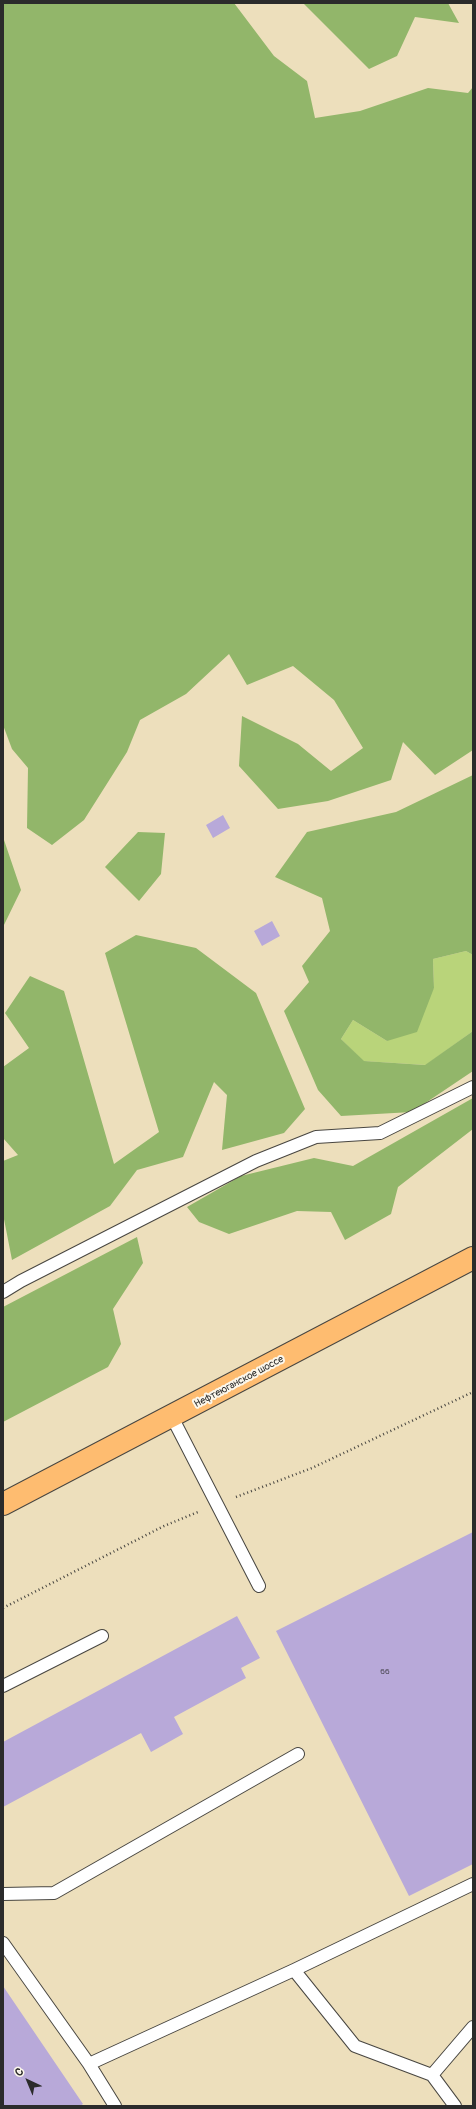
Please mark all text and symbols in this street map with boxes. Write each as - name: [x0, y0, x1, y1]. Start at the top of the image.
- street label: Нефтеюганское шоссе: [192, 1353, 286, 1411]
- house number: 66: [380, 1667, 390, 1677]
- north arrow: [8, 2061, 48, 2101]
- text: С: [12, 2065, 26, 2079]

